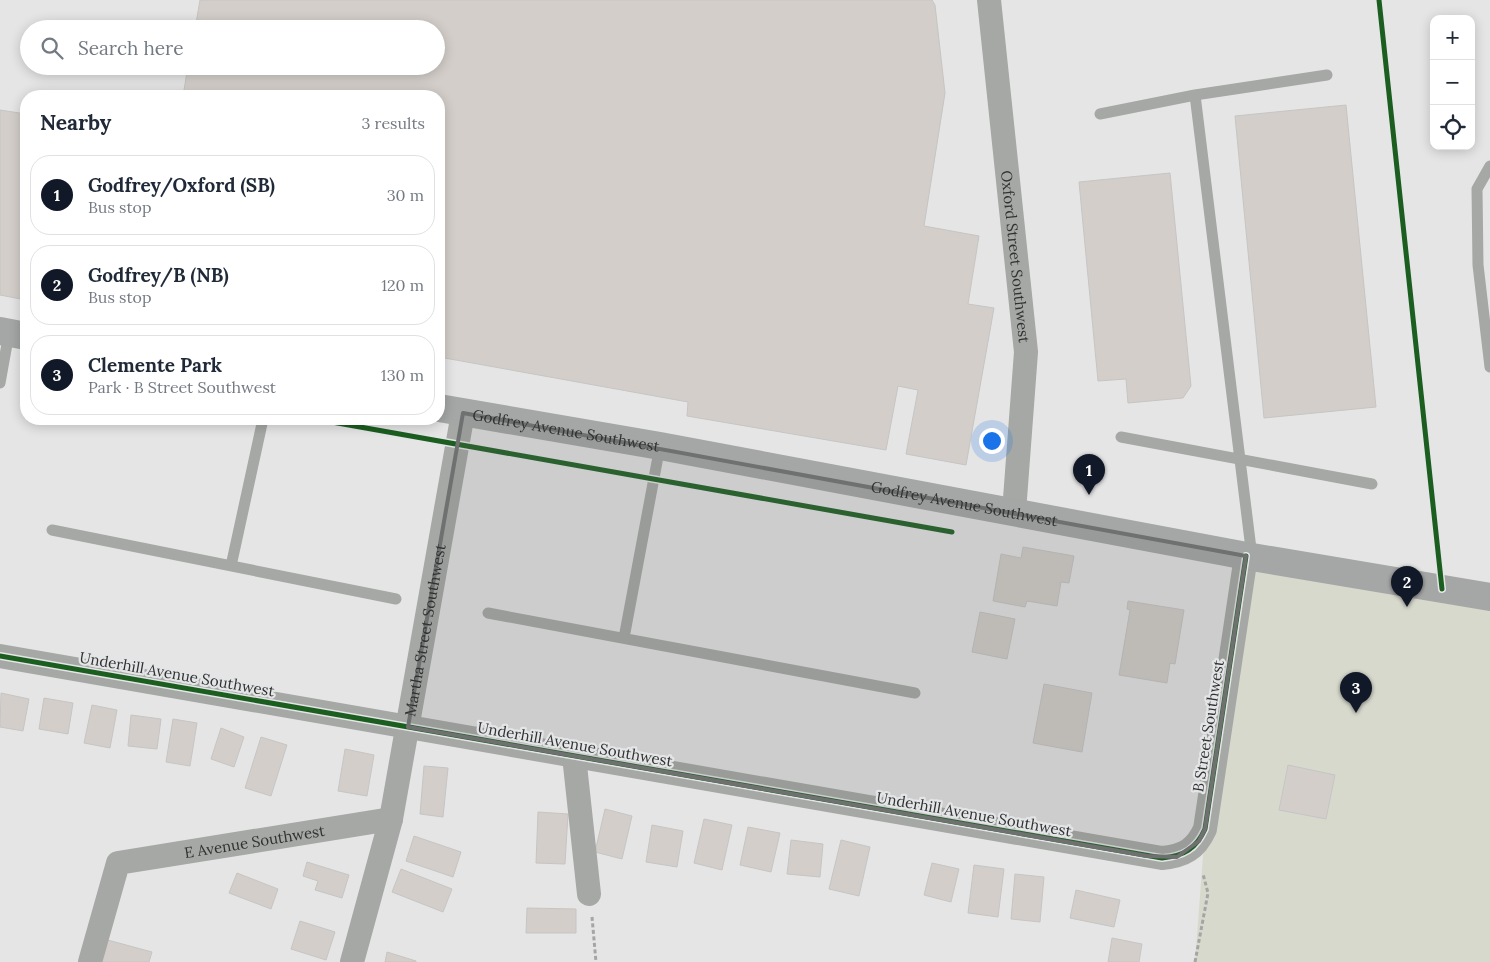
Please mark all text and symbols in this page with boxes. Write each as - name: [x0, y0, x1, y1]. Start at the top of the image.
- map controls: [1430, 15, 1475, 150]
- button: +: [1430, 15, 1475, 60]
- search box: [20, 20, 445, 75]
- icon: search: [38, 34, 66, 62]
- text: Search here: [78, 36, 184, 60]
- button: −: [1430, 60, 1475, 105]
- button: locate: [1430, 105, 1475, 150]
- text: Nearby: [40, 109, 111, 136]
- text: 3 results: [361, 113, 425, 133]
- street label: Oxford Street Southwest: [997, 169, 1034, 344]
- text: Godfrey/Oxford (SB): [88, 173, 275, 197]
- text: 1: [54, 185, 60, 205]
- text: 30 m: [387, 185, 424, 205]
- text: Bus stop: [88, 197, 152, 217]
- text: Godfrey/B (NB): [88, 263, 229, 287]
- text: 2: [53, 275, 61, 295]
- text: 120 m: [381, 275, 424, 295]
- text: Bus stop: [88, 287, 152, 307]
- text: Clemente Park: [88, 353, 222, 377]
- text: 3: [53, 365, 61, 385]
- text: 130 m: [381, 365, 424, 385]
- text: Park · B Street Southwest: [88, 377, 276, 397]
- street label: Godfrey Avenue Southwest: [471, 404, 661, 455]
- your location: [979, 428, 1005, 454]
- pin: 1: [1073, 454, 1105, 495]
- street label: Godfrey Avenue Southwest: [870, 476, 1059, 530]
- street label: Martha Street Southwest: [400, 542, 449, 718]
- pin: 2: [1391, 566, 1423, 607]
- street label: Underhill Avenue Southwest: [78, 647, 276, 701]
- street label: B Street Southwest: [1188, 658, 1228, 793]
- pin: 3: [1340, 672, 1372, 713]
- street label: Underhill Avenue Southwest: [476, 717, 674, 771]
- street label: Underhill Avenue Southwest: [875, 787, 1073, 841]
- street label: E Avenue Southwest: [183, 820, 326, 862]

